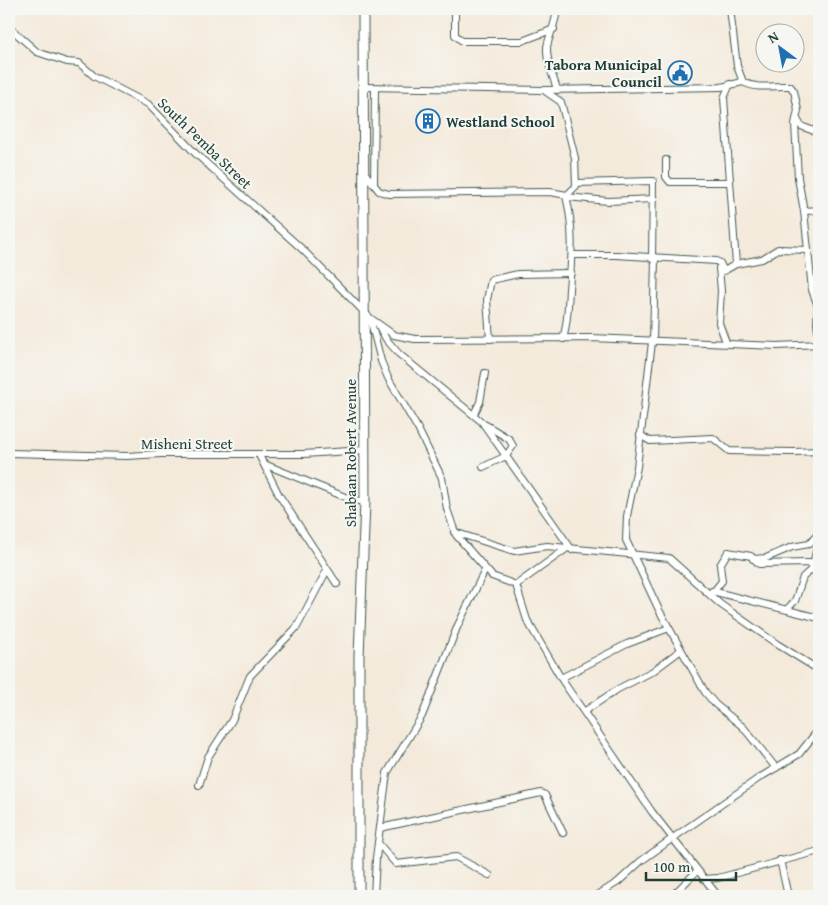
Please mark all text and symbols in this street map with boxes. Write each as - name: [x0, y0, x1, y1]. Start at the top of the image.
- north arrow: [756, 22, 806, 72]
- text: N: [764, 26, 783, 48]
- place label: Tabora Municipal Council: [545, 54, 662, 92]
- public building icon: Tabora Municipal Council: [667, 60, 693, 86]
- street label: South Pemba Street: [153, 93, 257, 194]
- building icon: Westland School: [415, 108, 441, 134]
- place label: Westland School: [446, 111, 555, 132]
- street label: Shabaan Robert Avenue: [340, 379, 361, 527]
- street label: Misheni Street: [141, 433, 234, 454]
- scale bar: [646, 850, 736, 882]
- text: 100 m: [653, 856, 691, 877]

